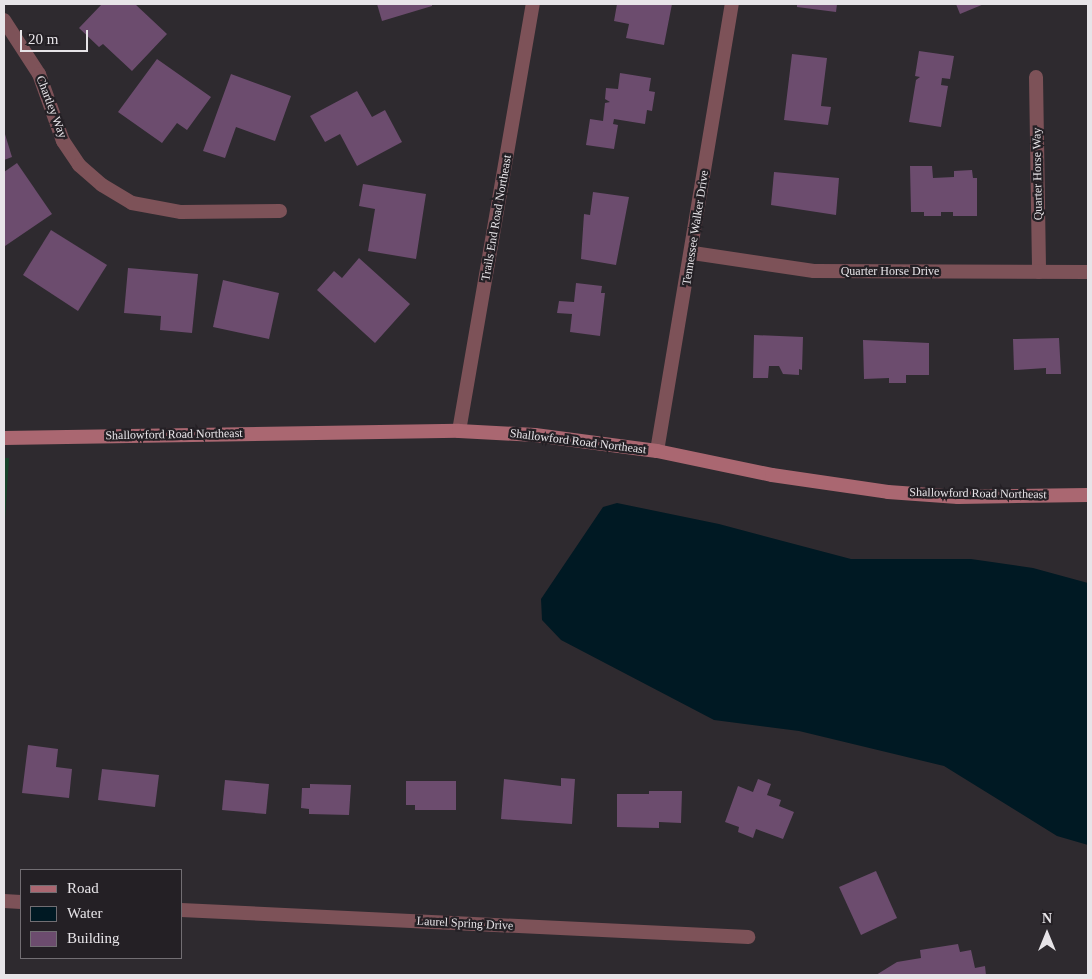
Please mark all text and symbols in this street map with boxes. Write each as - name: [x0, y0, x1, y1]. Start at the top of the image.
- scale bar: [22, 20, 90, 52]
- text: 20 m: [28, 31, 58, 47]
- street label: Chartley Way: [32, 74, 70, 140]
- street label: Quarter Horse Way: [1030, 127, 1046, 221]
- street label: Trails End Road Northeast: [479, 154, 515, 282]
- street label: Tennessee Walker Drive: [680, 169, 712, 287]
- street label: Quarter Horse Drive: [841, 265, 939, 279]
- street label: Shallowford Road Northeast: [509, 426, 647, 458]
- street label: Shallowford Road Northeast: [105, 427, 243, 443]
- street label: Shallowford Road Northeast: [909, 486, 1047, 502]
- legend: [20, 869, 182, 959]
- text: Road: [67, 880, 99, 896]
- text: Water: [67, 905, 102, 921]
- north arrow: [1022, 909, 1072, 959]
- text: N: [1042, 911, 1052, 926]
- street label: Laurel Spring Drive: [416, 914, 514, 934]
- text: Building: [67, 930, 120, 946]

